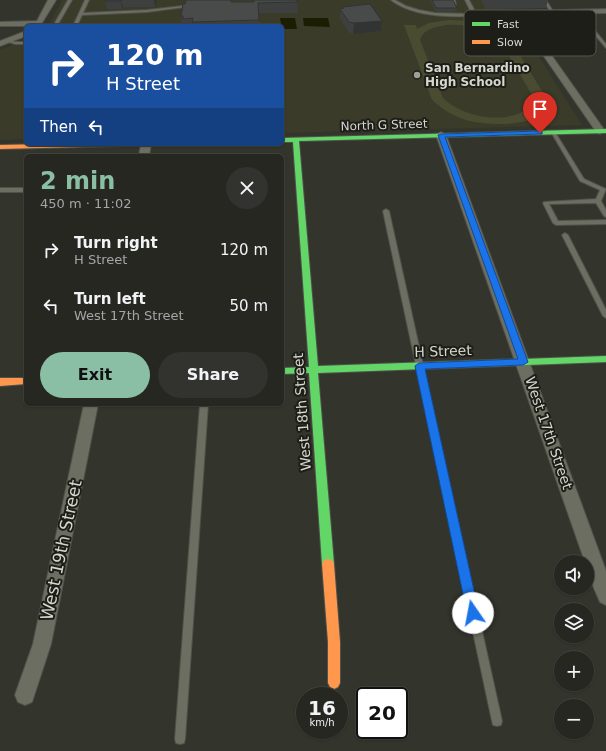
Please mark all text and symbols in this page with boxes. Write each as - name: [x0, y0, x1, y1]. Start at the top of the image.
- legend: [464, 10, 596, 56]
- text: Fast: [497, 18, 520, 31]
- text: Slow: [497, 36, 523, 49]
- text: 120 m: [106, 39, 203, 72]
- icon: right: [40, 40, 92, 92]
- place label: San Bernardino High School: [425, 61, 530, 89]
- marker: San Bernardino High School: [412, 70, 422, 80]
- text: H Street: [106, 73, 180, 94]
- pin: [523, 92, 557, 133]
- icon: arrive: [529, 98, 551, 120]
- icon: left: [85, 116, 107, 138]
- street label: North G Street: [340, 116, 428, 134]
- text: Then: [40, 118, 77, 136]
- text: 2 min: [40, 167, 115, 195]
- button: close: [226, 167, 268, 209]
- text: 450 m · 11:02: [40, 196, 131, 211]
- text: Turn right: [74, 234, 158, 252]
- icon: right: [40, 239, 62, 261]
- text: 120 m: [220, 241, 268, 259]
- text: H Street: [74, 252, 127, 267]
- text: Turn left: [74, 290, 146, 308]
- icon: left: [40, 295, 62, 317]
- text: 50 m: [230, 297, 268, 315]
- text: West 17th Street: [74, 308, 184, 323]
- street label: H Street: [414, 342, 473, 360]
- button: Exit: [40, 352, 150, 398]
- button: Share: [158, 352, 268, 398]
- street label: West 18th Street: [290, 352, 314, 471]
- street label: West 17th Street: [522, 375, 576, 492]
- street label: West 19th Street: [36, 478, 86, 622]
- map controls: [554, 555, 594, 739]
- button: sound: [554, 555, 594, 595]
- position arrow: [452, 592, 494, 634]
- button: layers: [554, 603, 594, 643]
- button: +: [554, 651, 594, 691]
- speed limit sign: 20: [356, 687, 408, 739]
- text: 16: [308, 696, 336, 720]
- button: −: [554, 699, 594, 739]
- text: km/h: [309, 717, 335, 728]

